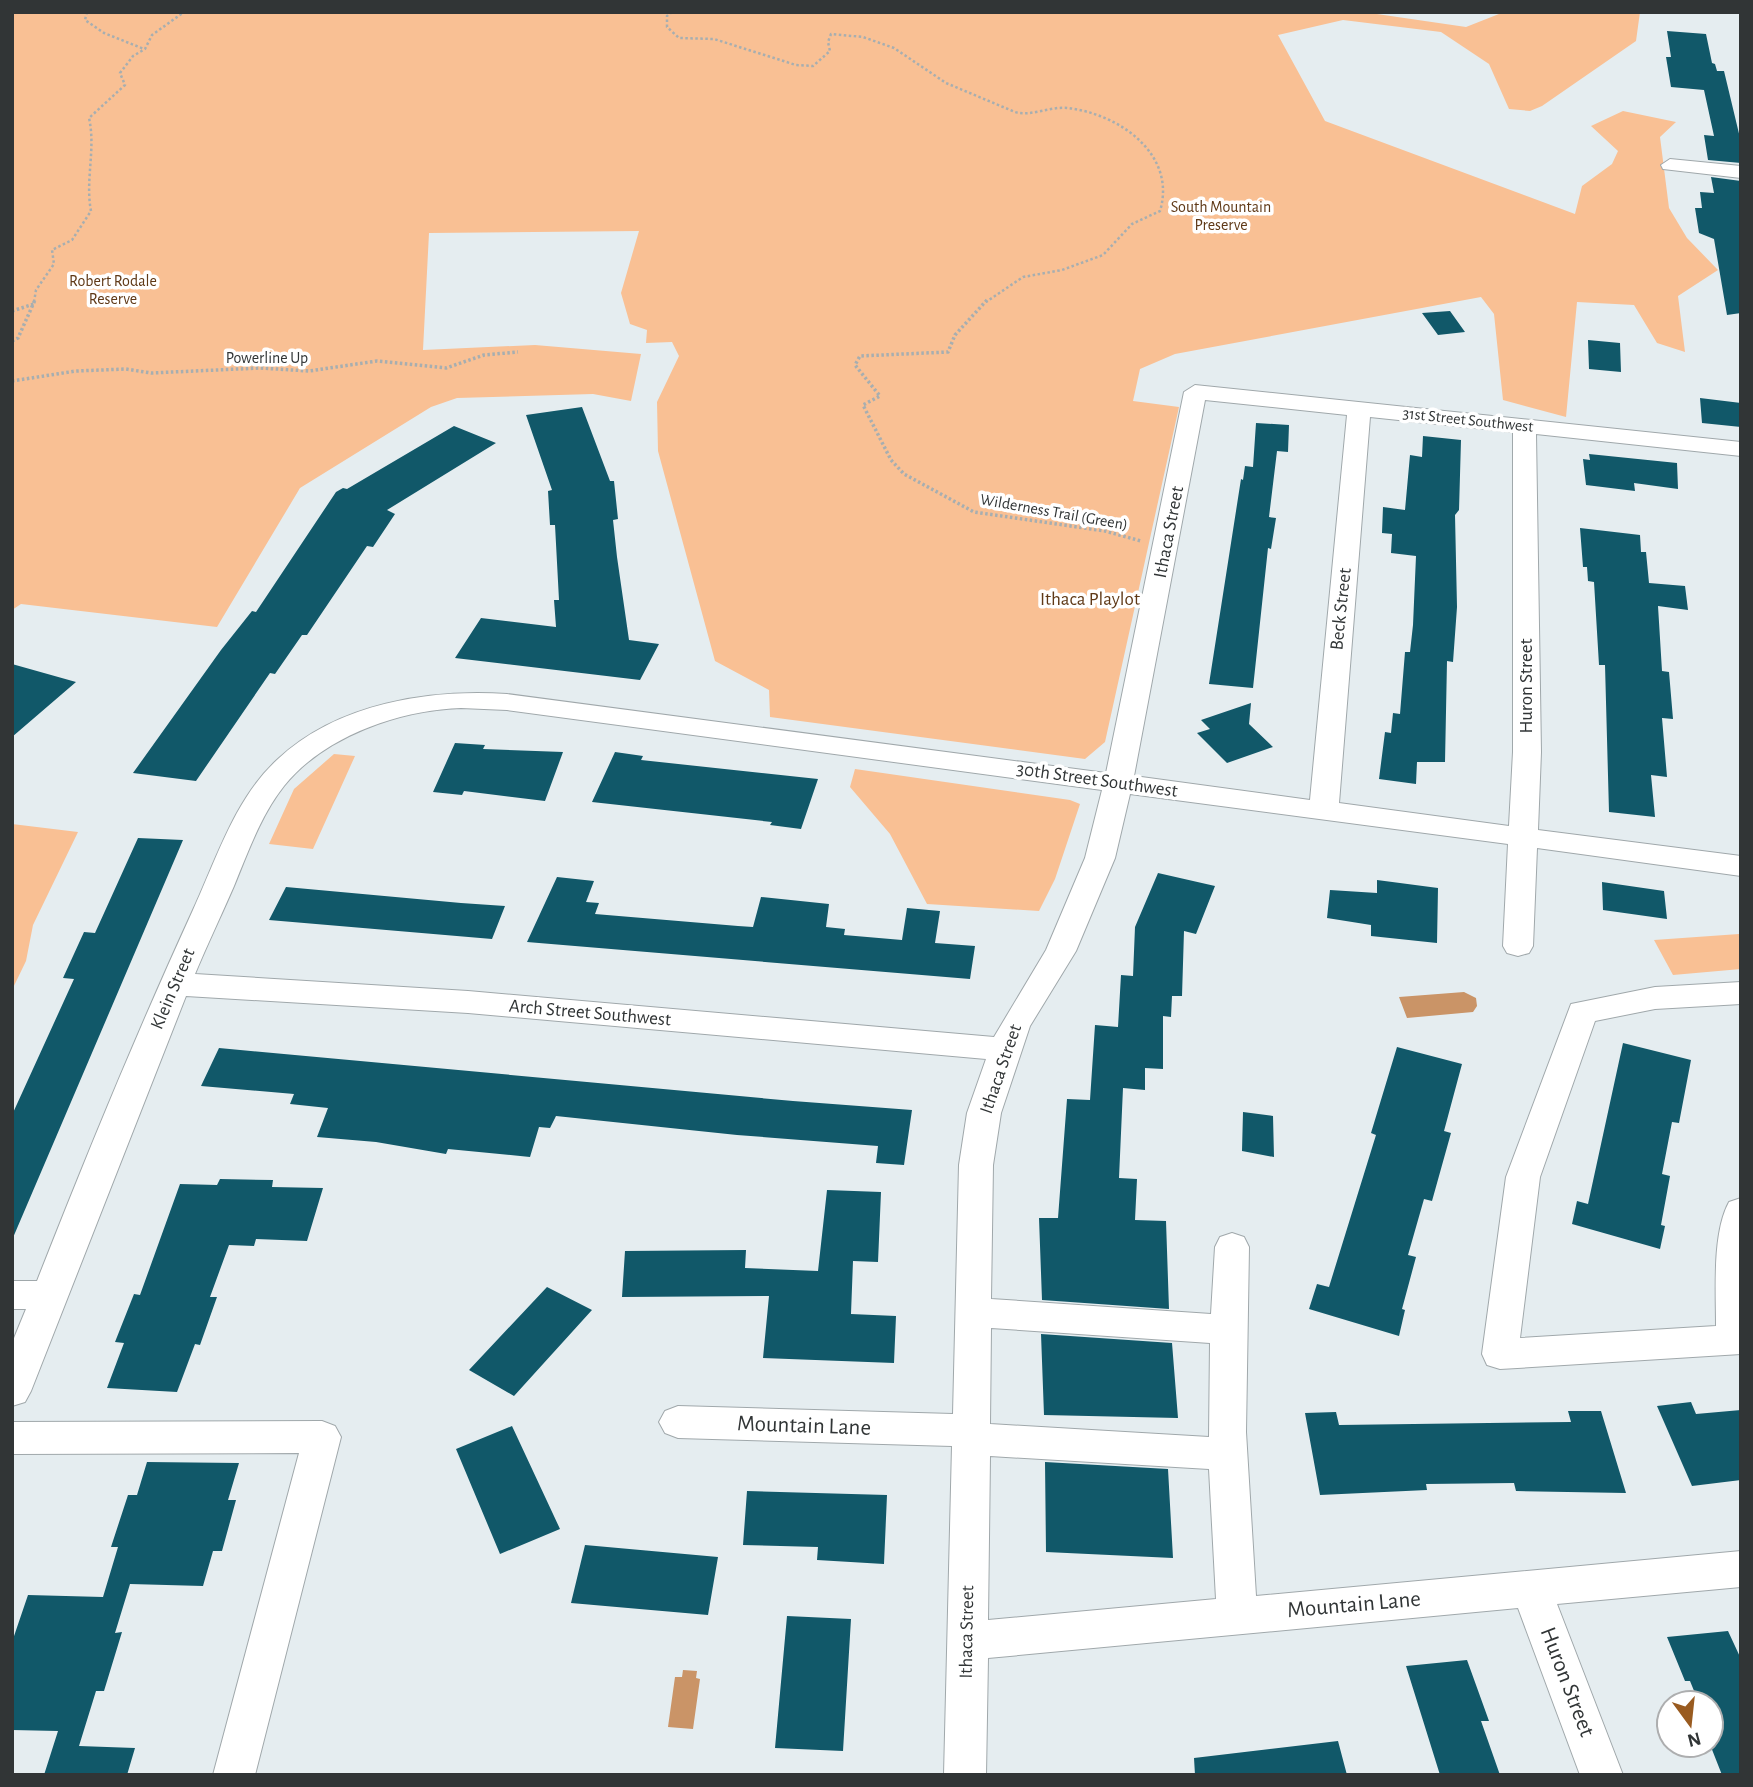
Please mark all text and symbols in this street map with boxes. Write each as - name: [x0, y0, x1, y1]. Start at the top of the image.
- park label: South Mountain Preserve: [1171, 199, 1271, 233]
- park label: Robert Rodale Reserve: [69, 273, 157, 307]
- street label: Powerline Up: [226, 350, 308, 366]
- street label: 31st Street Southwest: [1402, 405, 1534, 435]
- street label: Ithaca Street: [1151, 484, 1187, 580]
- street label: Wilderness Trail (Green): [979, 491, 1129, 533]
- street label: Beck Street: [1327, 567, 1355, 651]
- park label: Ithaca Playlot: [1040, 590, 1140, 609]
- street label: Huron Street: [1517, 638, 1536, 734]
- street label: 30th Street Southwest: [1015, 759, 1179, 801]
- street label: Klein Street: [147, 946, 199, 1032]
- street label: Arch Street Southwest: [508, 996, 672, 1030]
- street label: Ithaca Street: [977, 1022, 1025, 1116]
- street label: Mountain Lane: [737, 1412, 871, 1440]
- street label: Ithaca Street: [957, 1585, 977, 1679]
- street label: Mountain Lane: [1286, 1588, 1422, 1622]
- street label: Huron Street: [1536, 1624, 1599, 1741]
- north arrow: [1655, 1689, 1725, 1759]
- text: N: [1685, 1728, 1703, 1750]

